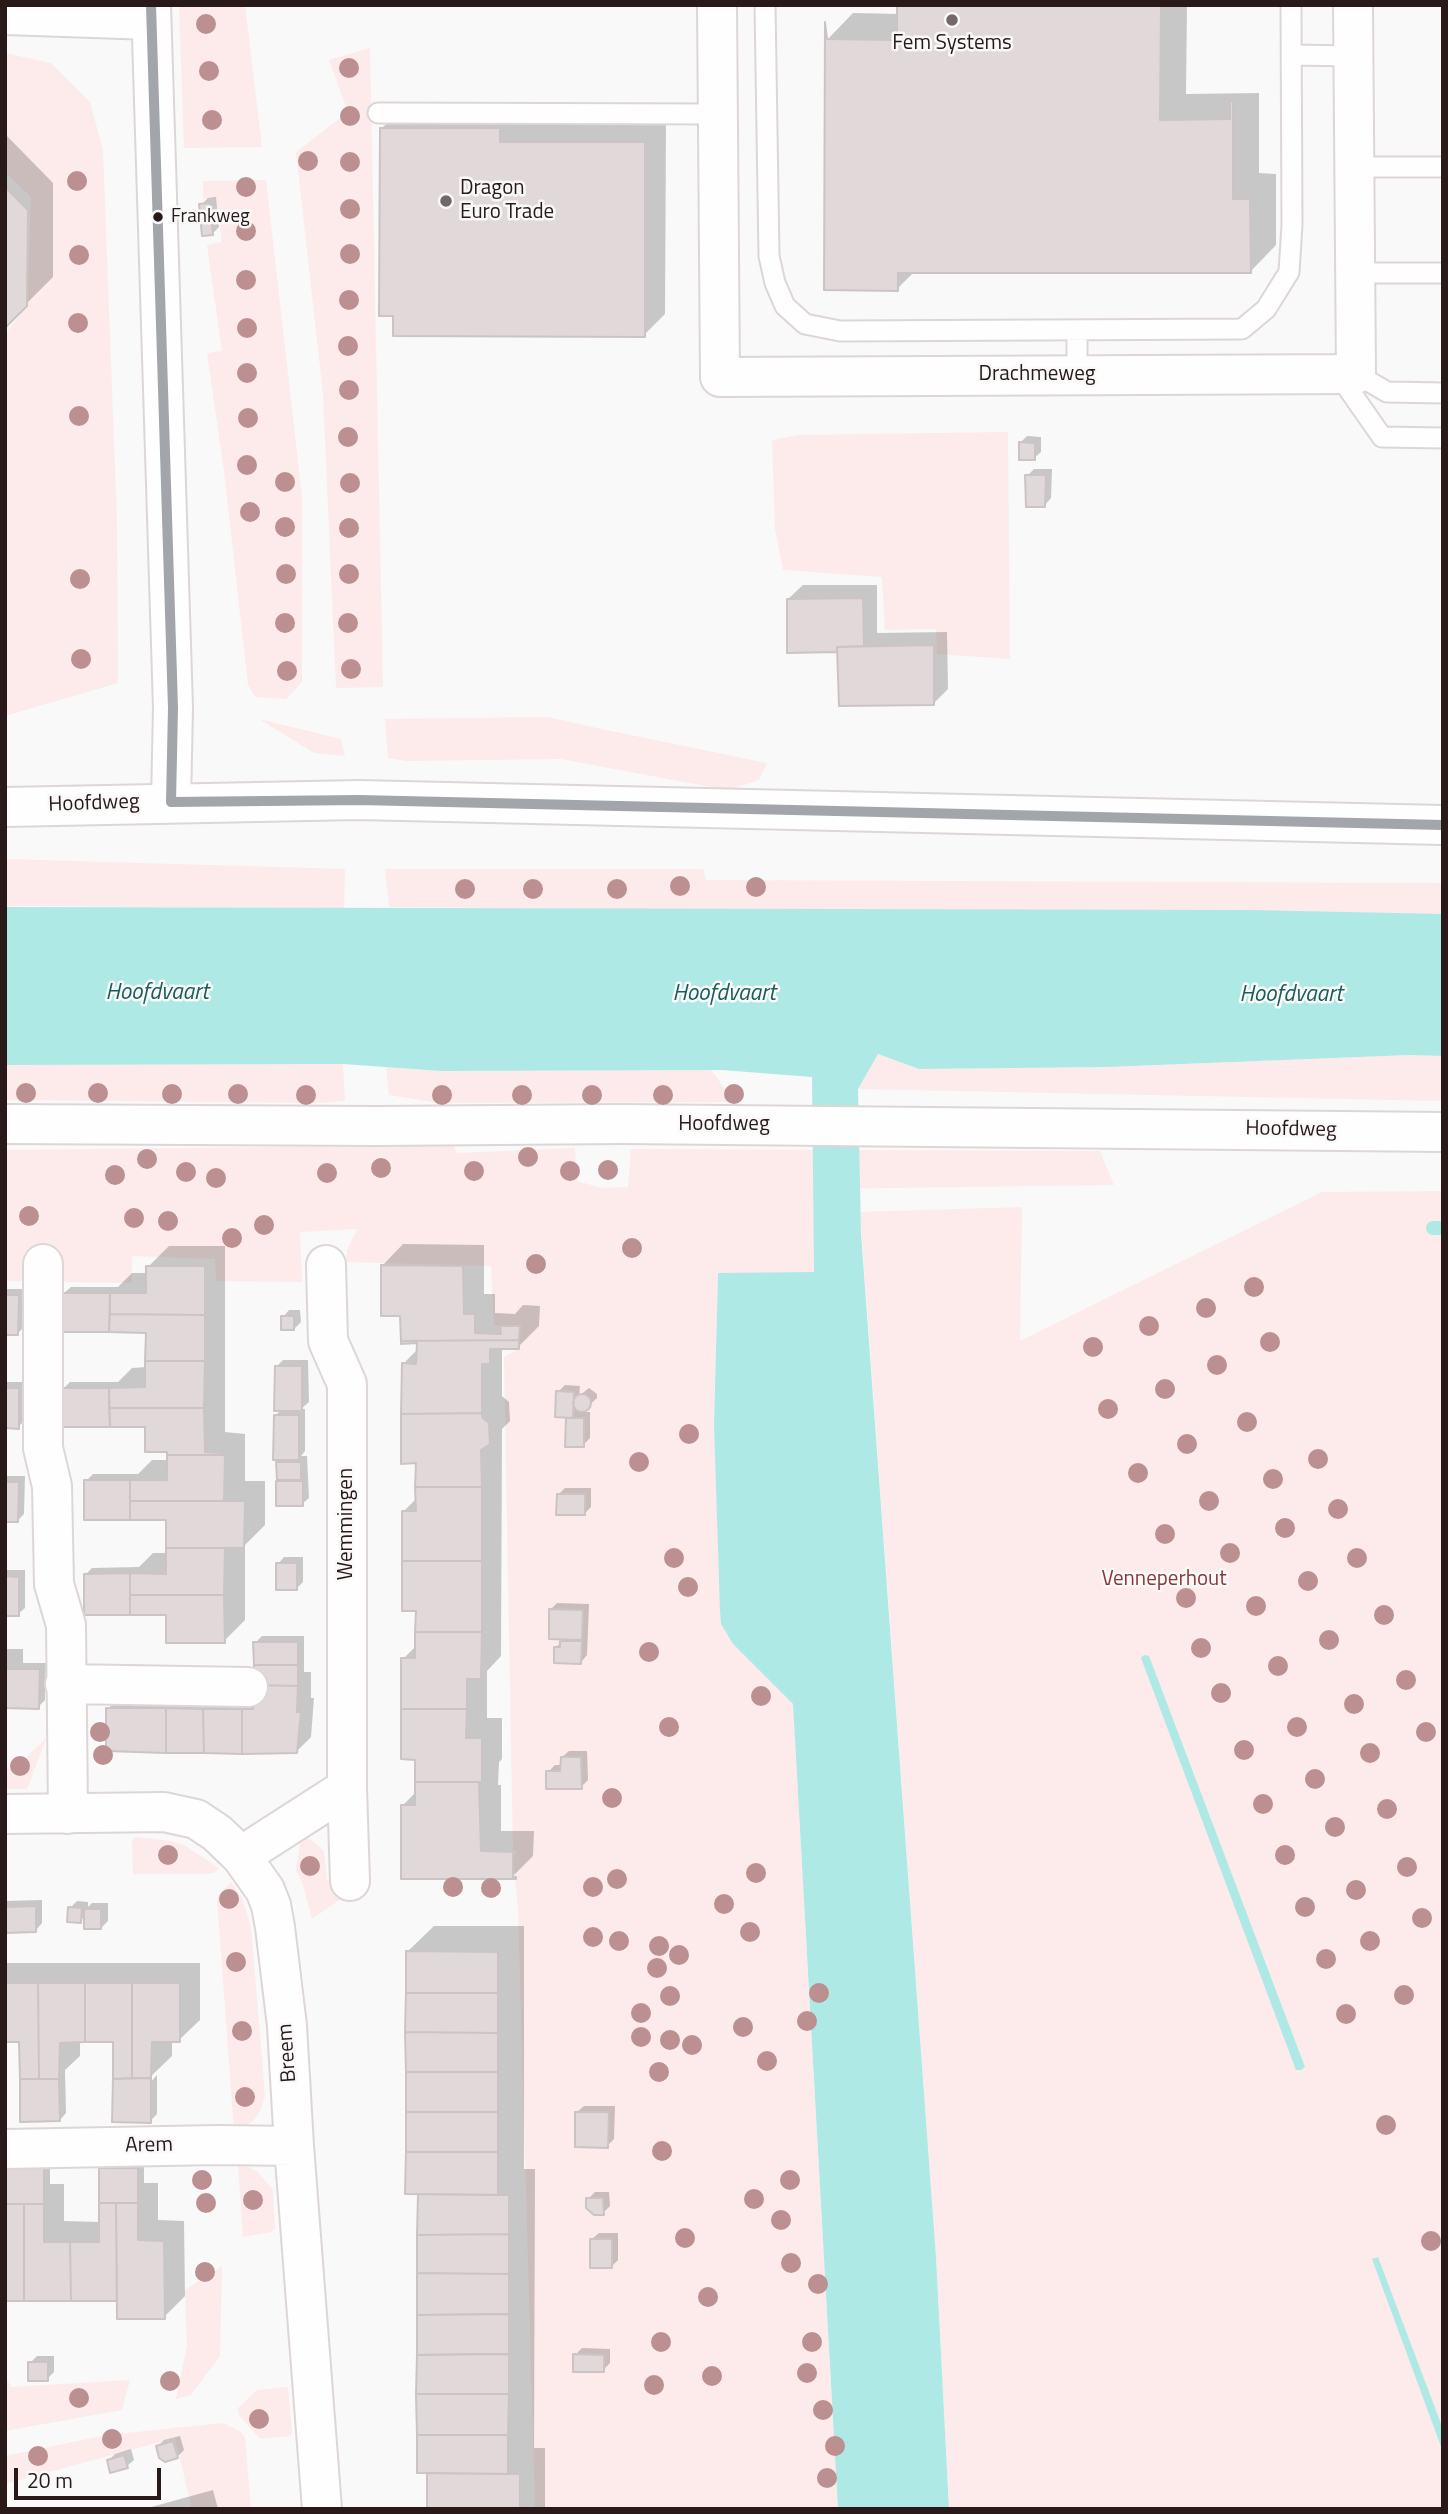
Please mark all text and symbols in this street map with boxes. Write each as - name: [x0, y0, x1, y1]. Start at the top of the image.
- marker: Fem Systems: [944, 12, 960, 28]
- place label: Fem Systems: [892, 31, 1012, 57]
- place label: Dragon Euro Trade: [460, 176, 554, 226]
- marker: Dragon Euro Trade: [438, 193, 454, 209]
- place label: Frankweg: [171, 206, 250, 228]
- marker: Frankweg: [151, 210, 165, 224]
- street label: Drachmeweg: [978, 362, 1096, 388]
- street label: Hoofdweg: [48, 790, 140, 818]
- water label: Hoofdvaart: [106, 979, 208, 1007]
- water label: Hoofdvaart: [673, 980, 775, 1008]
- water label: Hoofdvaart: [1240, 981, 1342, 1009]
- street label: Hoofdweg: [678, 1112, 770, 1138]
- street label: Hoofdweg: [1245, 1117, 1337, 1143]
- street label: Wemmingen: [334, 1468, 360, 1580]
- park label: Venneperhout: [1101, 1567, 1227, 1593]
- street label: Breem: [273, 2023, 303, 2083]
- street label: Arem: [125, 2133, 173, 2159]
- scale bar: [18, 2454, 164, 2498]
- text: 20 m: [27, 2464, 73, 2496]

